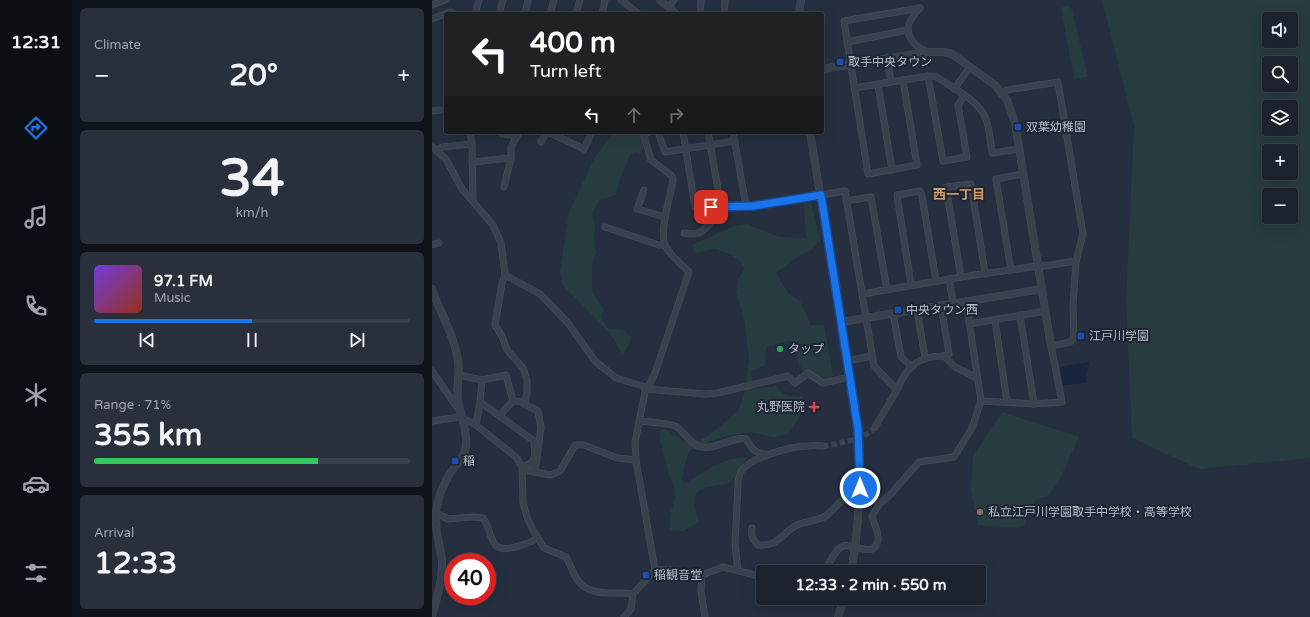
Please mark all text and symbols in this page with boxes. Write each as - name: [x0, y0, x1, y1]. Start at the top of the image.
- map controls: [1262, 12, 1298, 224]
- button: sound: [1262, 12, 1298, 48]
- text: 400 m: [530, 26, 616, 60]
- icon: left: [464, 28, 516, 80]
- text: 12:31: [11, 31, 61, 53]
- text: Climate: [94, 37, 141, 53]
- place label: 取手中央タウン: [848, 55, 932, 69]
- button: search: [1262, 56, 1298, 92]
- text: 20°: [229, 57, 278, 94]
- marker: 取手中央タウン: [835, 57, 845, 67]
- text: Turn left: [530, 60, 602, 82]
- text: −: [94, 63, 110, 89]
- text: +: [398, 63, 410, 89]
- button: layers: [1262, 100, 1298, 136]
- icon: left: [581, 104, 603, 126]
- icon: ahead: [623, 104, 645, 126]
- icon: right: [665, 104, 687, 126]
- icon: directions: [22, 114, 50, 142]
- place label: 双葉幼稚園: [1026, 120, 1086, 134]
- marker: 双葉幼稚園: [1013, 122, 1023, 132]
- button: +: [1262, 144, 1298, 180]
- text: 34: [219, 147, 285, 210]
- district label: 西一丁目: [933, 187, 985, 203]
- button: −: [1262, 188, 1298, 224]
- pin: [694, 190, 728, 224]
- icon: arrive: [700, 196, 722, 218]
- icon: music: [22, 203, 50, 231]
- text: km/h: [236, 205, 268, 221]
- text: 97.1 FM: [154, 272, 213, 290]
- text: Music: [154, 290, 191, 306]
- icon: phone: [22, 292, 50, 320]
- place label: 中央タウン西: [906, 303, 978, 317]
- marker: 中央タウン西: [893, 305, 903, 315]
- icon: previous: [136, 329, 158, 351]
- icon: pause: [241, 329, 263, 351]
- icon: next: [346, 329, 368, 351]
- place label: 江戸川学園: [1089, 329, 1149, 343]
- marker: 江戸川学園: [1076, 331, 1086, 341]
- place label: タップ: [788, 342, 824, 356]
- marker: タップ: [775, 344, 785, 354]
- icon: climate: [22, 381, 50, 409]
- text: Range · 71%: [94, 397, 171, 413]
- place label: 丸野医院: [757, 400, 805, 414]
- marker: 丸野医院: [808, 401, 820, 413]
- text: 355 km: [94, 417, 202, 454]
- place label: 稲: [463, 454, 475, 468]
- marker: 稲: [450, 456, 460, 466]
- position arrow: [839, 467, 881, 509]
- icon: car: [22, 470, 50, 498]
- place label: 私立江戸川学園取手中学校・高等学校: [988, 505, 1192, 519]
- marker: 私立江戸川学園取手中学校・高等学校: [975, 507, 985, 517]
- text: Arrival: [94, 525, 134, 541]
- text: 12:33: [94, 545, 177, 582]
- speed limit sign: 40: [444, 553, 496, 605]
- icon: filters: [22, 559, 50, 587]
- place label: 稲観音堂: [654, 568, 702, 582]
- marker: 稲観音堂: [641, 570, 651, 580]
- text: 12:33 · 2 min · 550 m: [796, 576, 946, 594]

